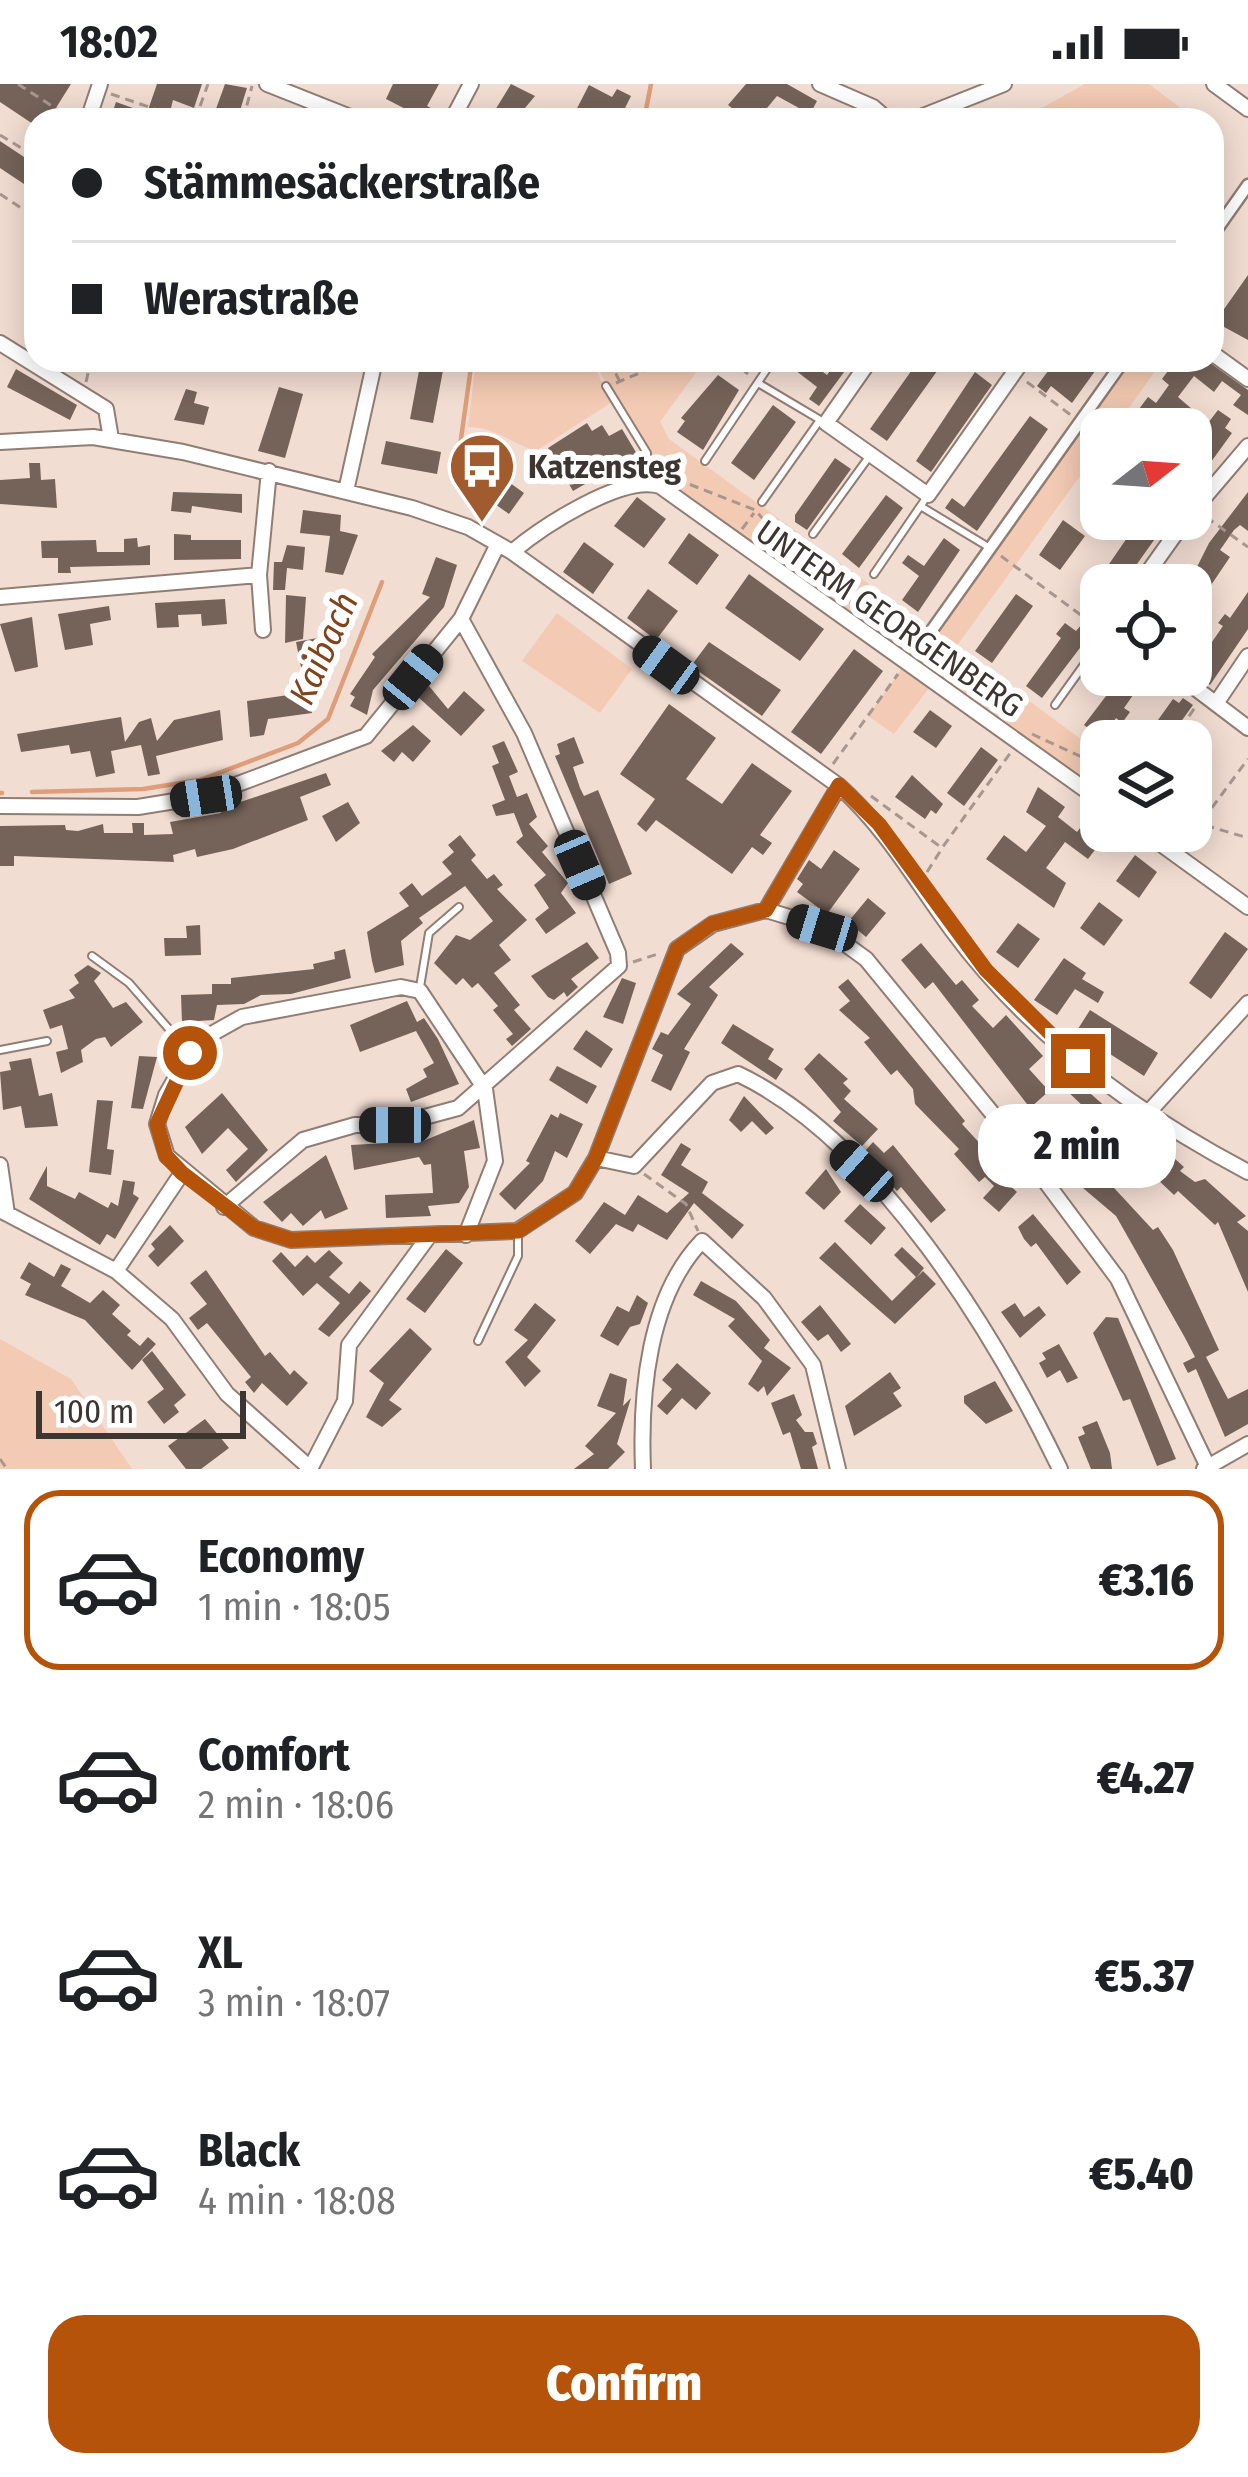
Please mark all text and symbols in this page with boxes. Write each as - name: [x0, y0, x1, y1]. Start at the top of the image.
- text: 18:02: [60, 15, 158, 69]
- text: Stämmesäckerstraße: [144, 156, 540, 210]
- text: Werastraße: [144, 272, 359, 326]
- north arrow: [1080, 408, 1212, 540]
- map controls: [1080, 408, 1212, 852]
- bus stop icon: Katzensteg: [447, 431, 517, 525]
- place label: Katzensteg: [528, 447, 682, 487]
- street label: UNTERM GEORGENBERG: [748, 512, 1030, 726]
- button: locate: [1080, 564, 1212, 696]
- water label: Kaibach: [280, 585, 368, 711]
- car: [626, 629, 706, 701]
- car: [376, 638, 450, 716]
- button: layers: [1080, 720, 1212, 852]
- car: [168, 773, 244, 819]
- car: [549, 825, 611, 905]
- car: [782, 900, 862, 956]
- route start: [163, 1026, 217, 1080]
- route end: [1051, 1034, 1105, 1088]
- callout: 2 min: [979, 1103, 1177, 1187]
- car: [359, 1107, 431, 1143]
- text: 2 min: [1034, 1123, 1120, 1169]
- car: [823, 1134, 901, 1208]
- scale bar: [36, 1385, 246, 1438]
- text: 100 m: [54, 1392, 134, 1432]
- icon: car: [54, 1526, 162, 1634]
- text: Economy: [198, 1530, 364, 1584]
- text: €3.16: [1099, 1553, 1194, 1607]
- text: 1 min · 18:05: [198, 1584, 391, 1630]
- icon: car: [54, 1724, 162, 1832]
- text: Comfort: [198, 1728, 350, 1782]
- text: €4.27: [1097, 1751, 1194, 1805]
- text: 2 min · 18:06: [198, 1782, 394, 1828]
- icon: car: [54, 1922, 162, 2030]
- text: XL: [198, 1926, 243, 1980]
- text: €5.37: [1095, 1949, 1194, 2003]
- text: 3 min · 18:07: [198, 1980, 390, 2026]
- icon: car: [54, 2120, 162, 2228]
- text: Black: [198, 2124, 300, 2178]
- text: €5.40: [1089, 2147, 1194, 2201]
- text: 4 min · 18:08: [198, 2178, 396, 2224]
- button: Confirm: [48, 2315, 1200, 2453]

